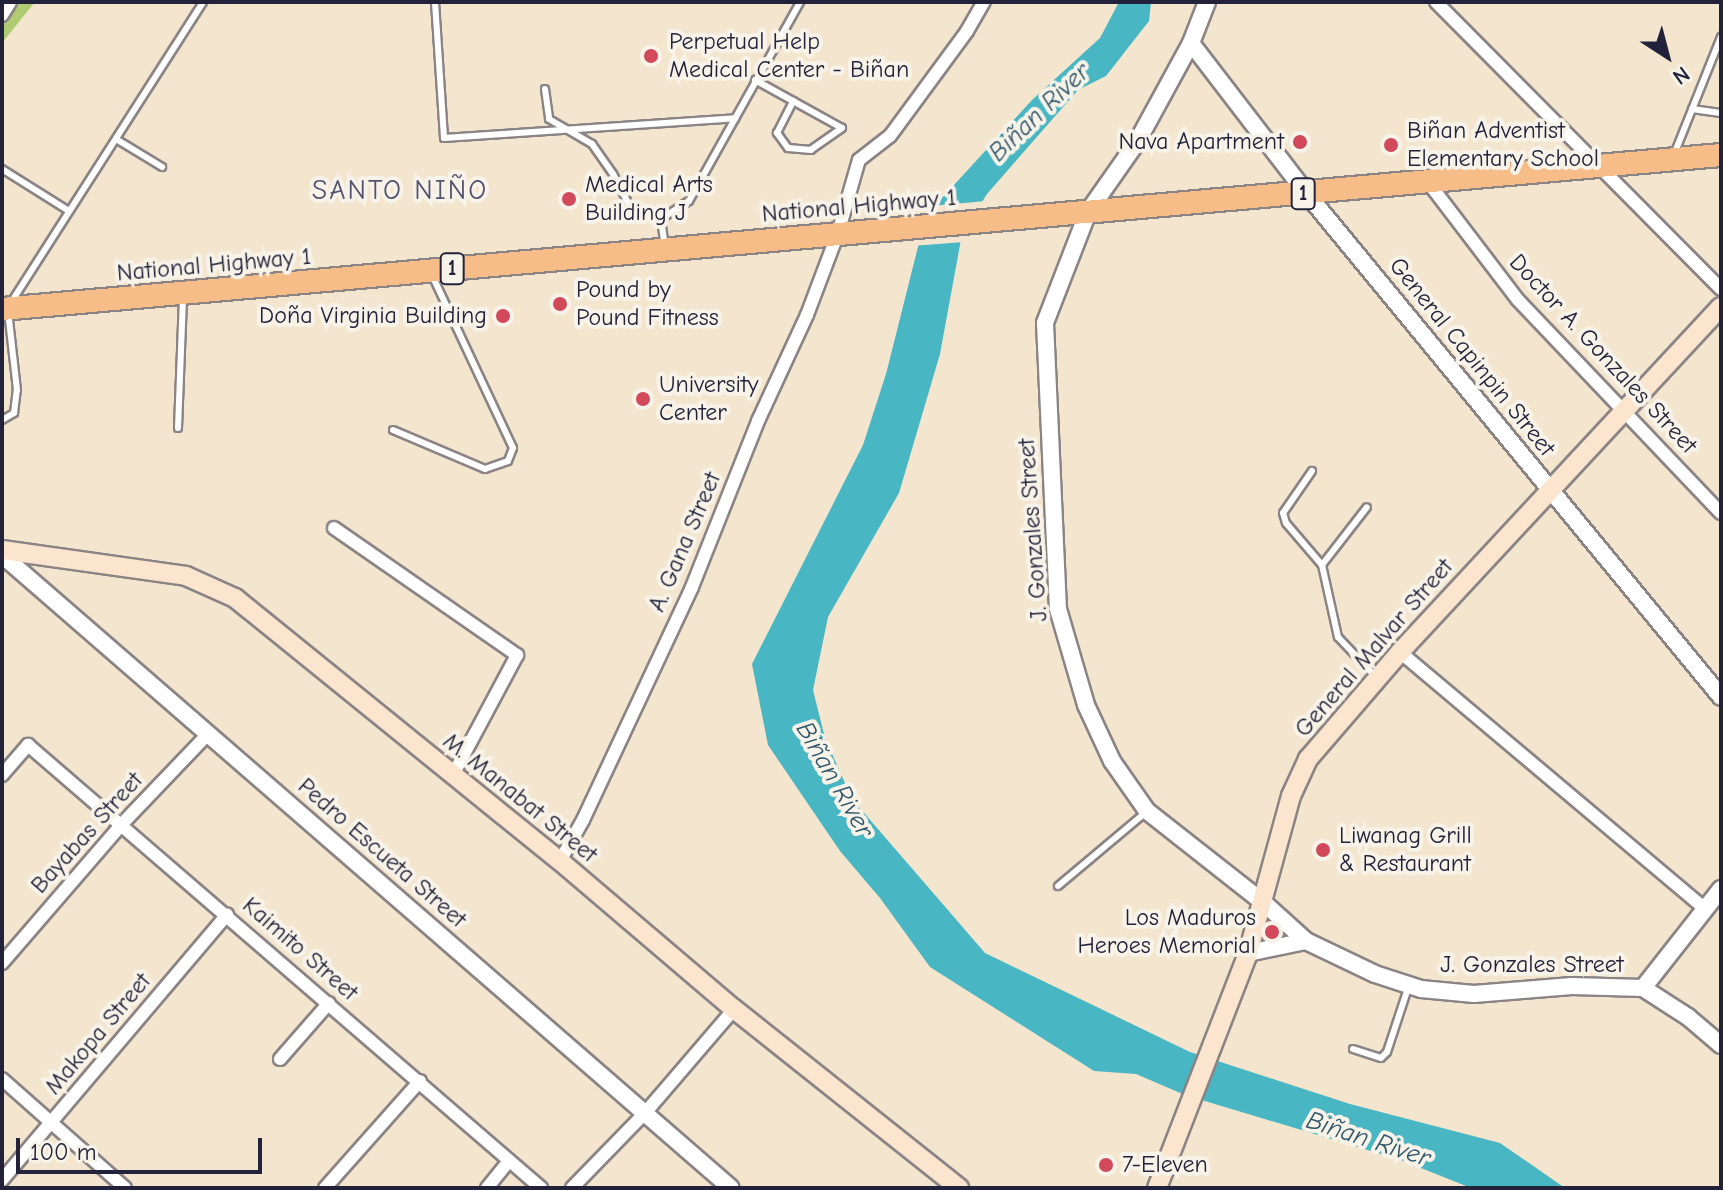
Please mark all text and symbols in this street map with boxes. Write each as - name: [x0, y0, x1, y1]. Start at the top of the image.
- north arrow: [1627, 16, 1707, 96]
- place label: Perpetual Help Medical Center - Biñan: [669, 28, 909, 84]
- marker: Perpetual Help Medical Center - Biñan: [640, 45, 662, 67]
- water label: Biñan River: [983, 57, 1097, 169]
- text: N: [1668, 61, 1695, 90]
- place label: Biñan Adventist Elementary School: [1407, 117, 1599, 173]
- place label: Nava Apartment: [1118, 128, 1284, 156]
- marker: Nava Apartment: [1291, 133, 1309, 151]
- marker: Biñan Adventist Elementary School: [1382, 136, 1400, 154]
- place label: Medical Arts Building J: [585, 171, 713, 227]
- district label: SANTO NIÑO: [312, 173, 488, 207]
- road number: 1: [1289, 176, 1317, 212]
- street label: National Highway 1: [761, 183, 957, 229]
- marker: Medical Arts Building J: [560, 190, 578, 208]
- street label: National Highway 1: [116, 242, 312, 288]
- street label: Doctor A. Gonzales Street: [1503, 248, 1703, 460]
- road number: 1: [438, 251, 466, 287]
- street label: General Capinpin Street: [1383, 252, 1561, 462]
- place label: Pound by Pound Fitness: [576, 276, 719, 332]
- marker: Pound by Pound Fitness: [551, 295, 569, 313]
- place label: Doña Virginia Building: [259, 302, 487, 330]
- marker: Doña Virginia Building: [494, 307, 512, 325]
- place label: University Center: [659, 371, 758, 427]
- marker: University Center: [634, 390, 652, 408]
- street label: J. Gonzales Street: [1012, 438, 1054, 622]
- street label: A. Gana Street: [643, 468, 727, 616]
- street label: General Malvar Street: [1289, 553, 1459, 743]
- water label: Biñan River: [788, 717, 880, 843]
- street label: M. Manabat Street: [437, 727, 603, 869]
- street label: Bayabas Street: [25, 766, 149, 900]
- street label: Pedro Escueta Street: [292, 772, 472, 934]
- place label: Liwanag Grill & Restaurant: [1339, 822, 1472, 878]
- marker: Liwanag Grill & Restaurant: [1314, 841, 1332, 859]
- street label: Kaimito Street: [236, 891, 364, 1007]
- place label: Los Maduros Heroes Memorial: [1077, 904, 1256, 960]
- marker: Los Maduros Heroes Memorial: [1263, 923, 1281, 941]
- street label: J. Gonzales Street: [1440, 951, 1624, 979]
- street label: Makopa Street: [39, 967, 157, 1101]
- water label: Biñan River: [1302, 1105, 1434, 1175]
- scale bar: [20, 1122, 266, 1172]
- text: 100 m: [30, 1138, 97, 1166]
- place label: 7-Eleven: [1122, 1151, 1208, 1179]
- marker: 7-Eleven: [1097, 1156, 1115, 1174]

